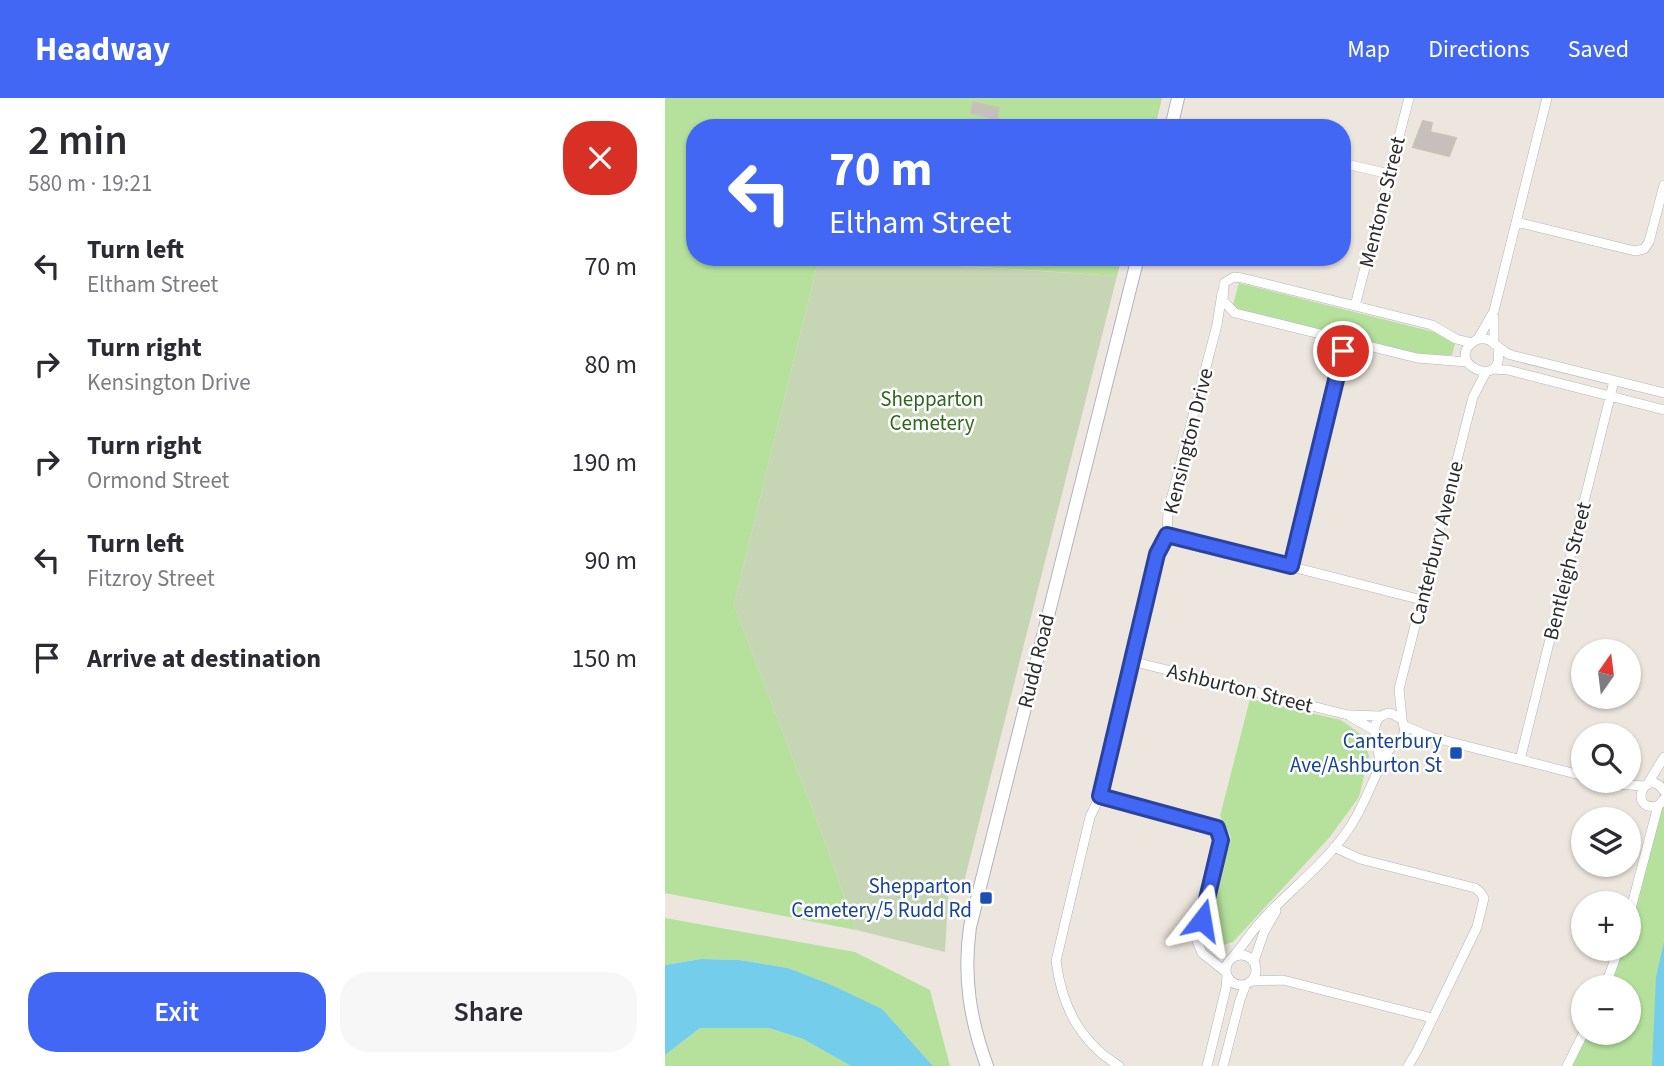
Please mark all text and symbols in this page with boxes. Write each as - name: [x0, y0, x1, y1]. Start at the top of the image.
- text: Headway: [35, 26, 170, 73]
- text: Map: [1347, 32, 1390, 67]
- text: Directions: [1428, 32, 1530, 67]
- text: Saved: [1568, 32, 1629, 67]
- text: 2 min: [28, 111, 128, 171]
- button: close: [563, 121, 637, 195]
- street label: Mentone Street: [1351, 133, 1413, 271]
- text: 70 m: [829, 135, 933, 205]
- icon: left: [714, 147, 805, 238]
- text: 580 m · 19:21: [28, 167, 152, 200]
- text: Eltham Street: [829, 200, 1011, 246]
- text: Turn left: [87, 231, 184, 268]
- icon: left: [28, 247, 66, 285]
- text: 70 m: [584, 248, 637, 285]
- text: Eltham Street: [87, 268, 218, 301]
- pin: [1313, 321, 1373, 381]
- text: Turn right: [87, 329, 202, 366]
- icon: arrive: [1324, 332, 1362, 370]
- icon: right: [28, 345, 66, 383]
- text: 80 m: [584, 346, 637, 383]
- street label: Kensington Drive: [1155, 365, 1221, 517]
- text: Kensington Drive: [87, 366, 251, 399]
- park label: Shepparton Cemetery: [880, 384, 984, 438]
- text: Turn right: [87, 427, 202, 464]
- icon: right: [28, 443, 66, 481]
- text: 190 m: [571, 444, 637, 481]
- street label: Canterbury Avenue: [1401, 458, 1471, 628]
- text: Ormond Street: [87, 464, 229, 497]
- street label: Bentleigh Street: [1535, 499, 1599, 643]
- text: Turn left: [87, 525, 184, 562]
- icon: left: [28, 541, 66, 579]
- text: 90 m: [584, 542, 637, 579]
- text: Fitzroy Street: [87, 562, 215, 595]
- street label: Rudd Road: [1010, 611, 1062, 711]
- icon: arrive: [28, 639, 66, 677]
- north arrow: [1571, 639, 1641, 709]
- map controls: [1571, 639, 1641, 1045]
- text: Arrive at destination: [87, 640, 321, 677]
- text: 150 m: [571, 640, 637, 677]
- street label: Ashburton Street: [1164, 655, 1316, 721]
- button: search: [1571, 723, 1641, 793]
- place label: Canterbury Ave/Ashburton St: [1290, 726, 1442, 780]
- marker: Canterbury Ave/Ashburton St: [1448, 745, 1464, 761]
- button: layers: [1571, 807, 1641, 877]
- place label: Shepparton Cemetery/5 Rudd Rd: [791, 871, 972, 925]
- position arrow: [1165, 883, 1239, 957]
- marker: Shepparton Cemetery/5 Rudd Rd: [978, 890, 994, 906]
- button: +: [1571, 891, 1641, 961]
- button: Exit: [28, 972, 326, 1052]
- button: Share: [340, 972, 637, 1052]
- button: −: [1571, 975, 1641, 1045]

